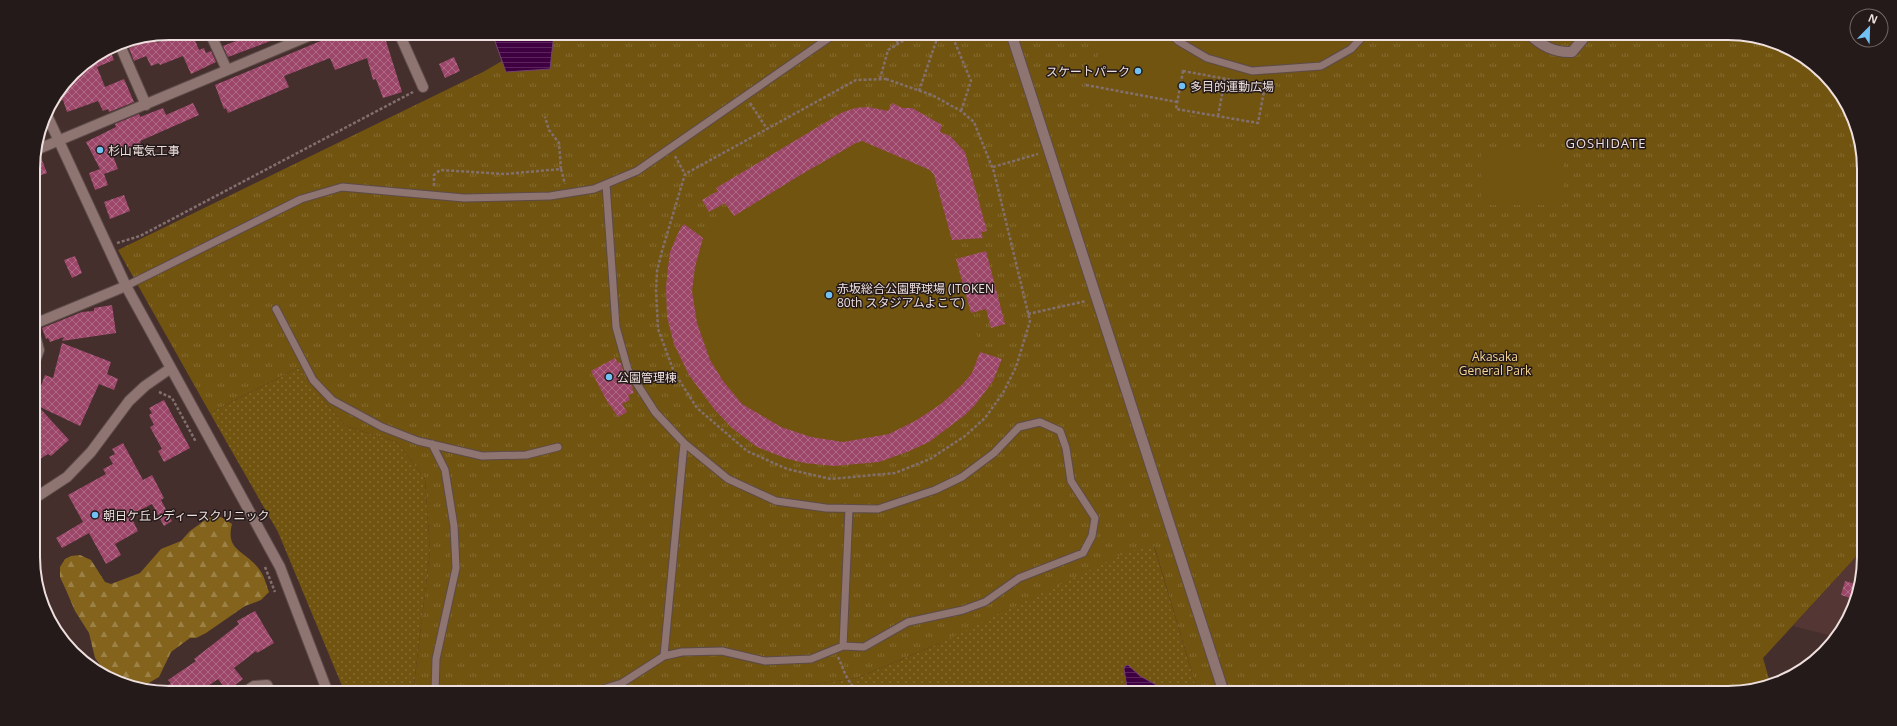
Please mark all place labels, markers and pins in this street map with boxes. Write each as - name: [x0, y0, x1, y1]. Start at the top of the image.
- place label: スケートパーク: [1046, 63, 1130, 80]
- marker: スケートパーク: [1133, 66, 1143, 76]
- place label: 多目的運動広場: [1190, 78, 1274, 95]
- marker: 多目的運動広場: [1177, 81, 1187, 91]
- place label: 杉山電気工事: [108, 142, 180, 159]
- marker: 杉山電気工事: [95, 145, 105, 155]
- place label: 赤坂総合公園野球場 (ITOKEN 80th スタジアムよこて): [837, 280, 994, 311]
- marker: 赤坂総合公園野球場 (ITOKEN 80th スタジアムよこて): [824, 290, 834, 300]
- place label: 公園管理棟: [617, 369, 677, 386]
- marker: 公園管理棟: [604, 372, 614, 382]
- place label: 朝日ケ丘レディースクリニック: [103, 507, 270, 524]
- marker: 朝日ケ丘レディースクリニック: [90, 510, 100, 520]

